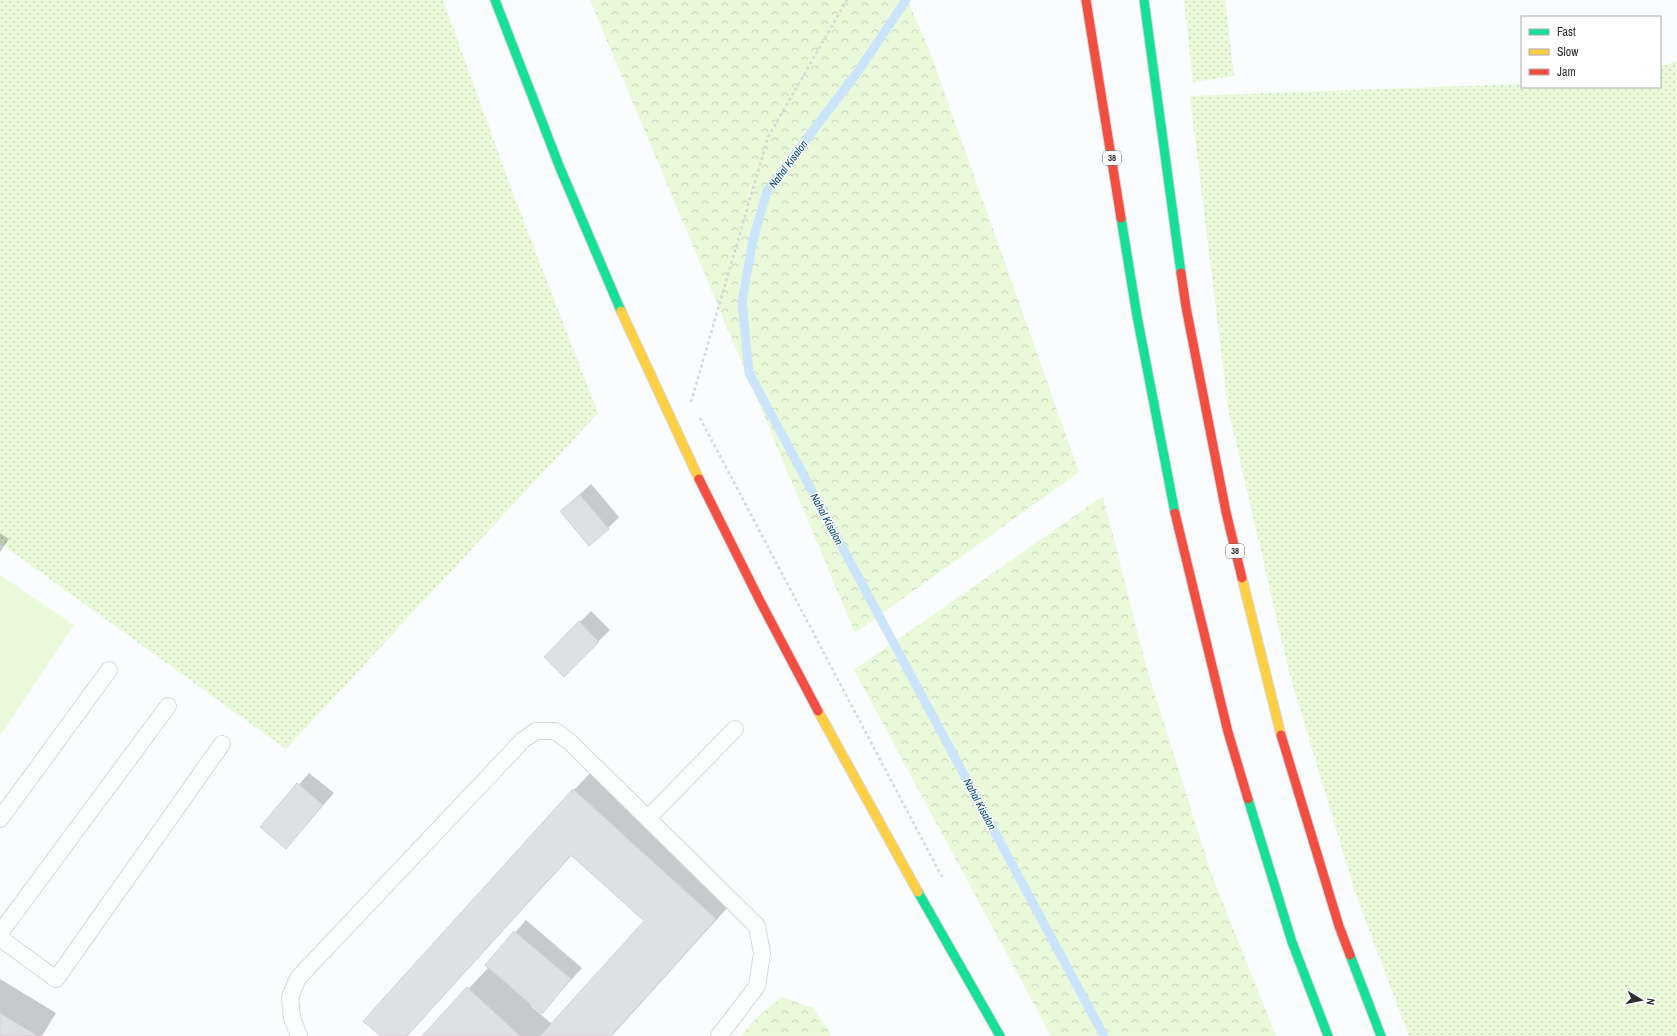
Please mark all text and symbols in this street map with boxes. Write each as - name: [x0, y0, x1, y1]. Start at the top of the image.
- legend: [1521, 16, 1661, 88]
- text: Fast: [1557, 24, 1576, 40]
- text: Slow: [1557, 44, 1579, 60]
- text: Jam: [1557, 64, 1576, 80]
- water label: Nahal Kisalon: [766, 137, 810, 191]
- road number: 38: [1103, 151, 1121, 165]
- water label: Nahal Kisalon: [808, 491, 846, 547]
- road number: 38: [1226, 544, 1244, 558]
- water label: Nahal Kisalon: [961, 776, 999, 832]
- north arrow: [1621, 980, 1661, 1020]
- text: N: [1643, 997, 1658, 1006]

